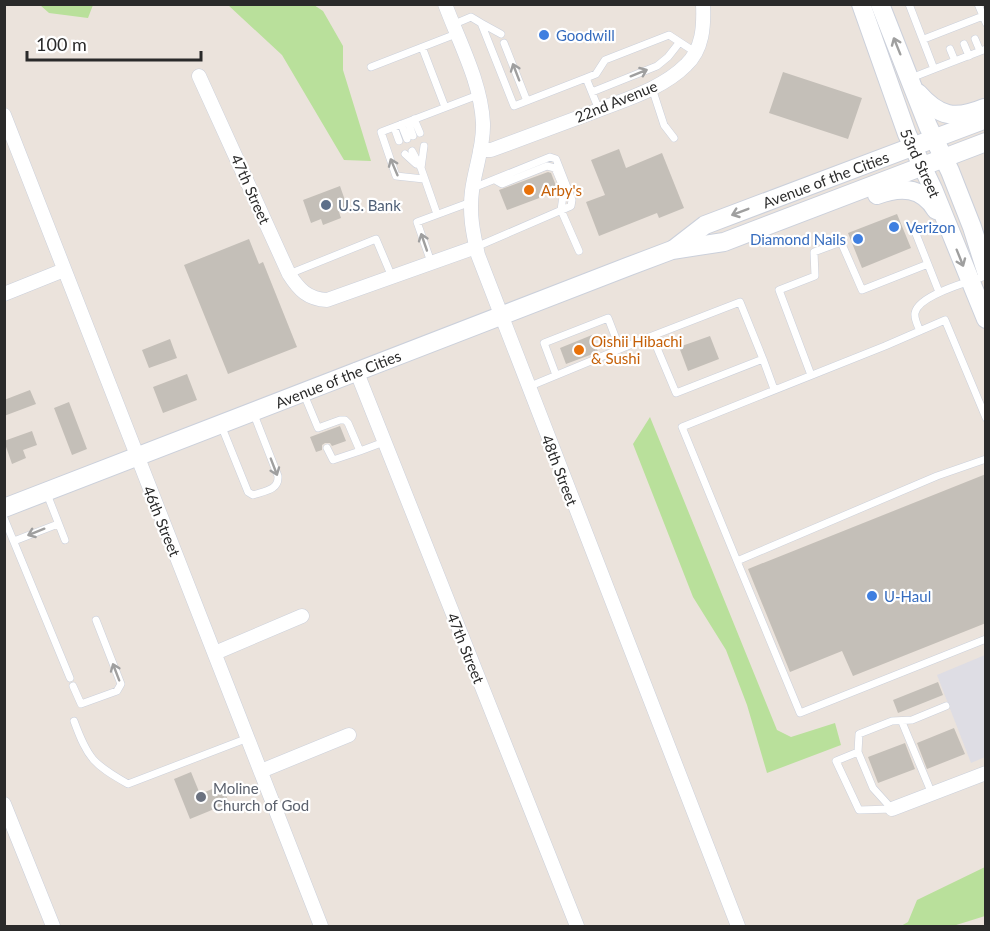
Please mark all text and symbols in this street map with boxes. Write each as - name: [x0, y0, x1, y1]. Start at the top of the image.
- scale bar: [27, 24, 201, 62]
- place label: Goodwill: [556, 26, 615, 44]
- marker: Goodwill: [537, 28, 551, 42]
- text: 100 m: [36, 33, 87, 55]
- one-way arrow: [891, 38, 902, 56]
- one-way arrow: [509, 63, 520, 82]
- one-way arrow: [630, 67, 648, 78]
- street label: 22nd Avenue: [572, 76, 660, 126]
- street label: 53rd Street: [897, 126, 945, 201]
- street label: Avenue of the Cities: [760, 148, 891, 212]
- street label: 47th Street: [228, 151, 275, 227]
- one-way arrow: [388, 158, 399, 176]
- place label: Arby's: [541, 181, 582, 199]
- marker: Arby's: [522, 183, 536, 197]
- place label: U.S. Bank: [338, 196, 401, 214]
- marker: U.S. Bank: [319, 198, 333, 212]
- one-way arrow: [732, 207, 750, 218]
- place label: Verizon: [906, 218, 956, 236]
- marker: Verizon: [887, 220, 901, 234]
- place label: Diamond Nails: [750, 230, 846, 248]
- marker: Diamond Nails: [851, 232, 865, 246]
- one-way arrow: [418, 233, 429, 252]
- one-way arrow: [956, 248, 967, 267]
- place label: Oishii Hibachi & Sushi: [591, 332, 682, 367]
- marker: Oishii Hibachi & Sushi: [572, 343, 586, 357]
- street label: Avenue of the Cities: [272, 346, 403, 411]
- street label: 48th Street: [538, 432, 582, 509]
- one-way arrow: [269, 457, 280, 475]
- street label: 46th Street: [140, 483, 185, 559]
- one-way arrow: [27, 528, 46, 539]
- place label: U-Haul: [884, 587, 931, 605]
- marker: U-Haul: [865, 589, 879, 603]
- street label: 47th Street: [444, 610, 489, 686]
- one-way arrow: [110, 664, 121, 682]
- place label: Moline Church of God: [213, 779, 309, 814]
- marker: Moline Church of God: [194, 790, 208, 804]

